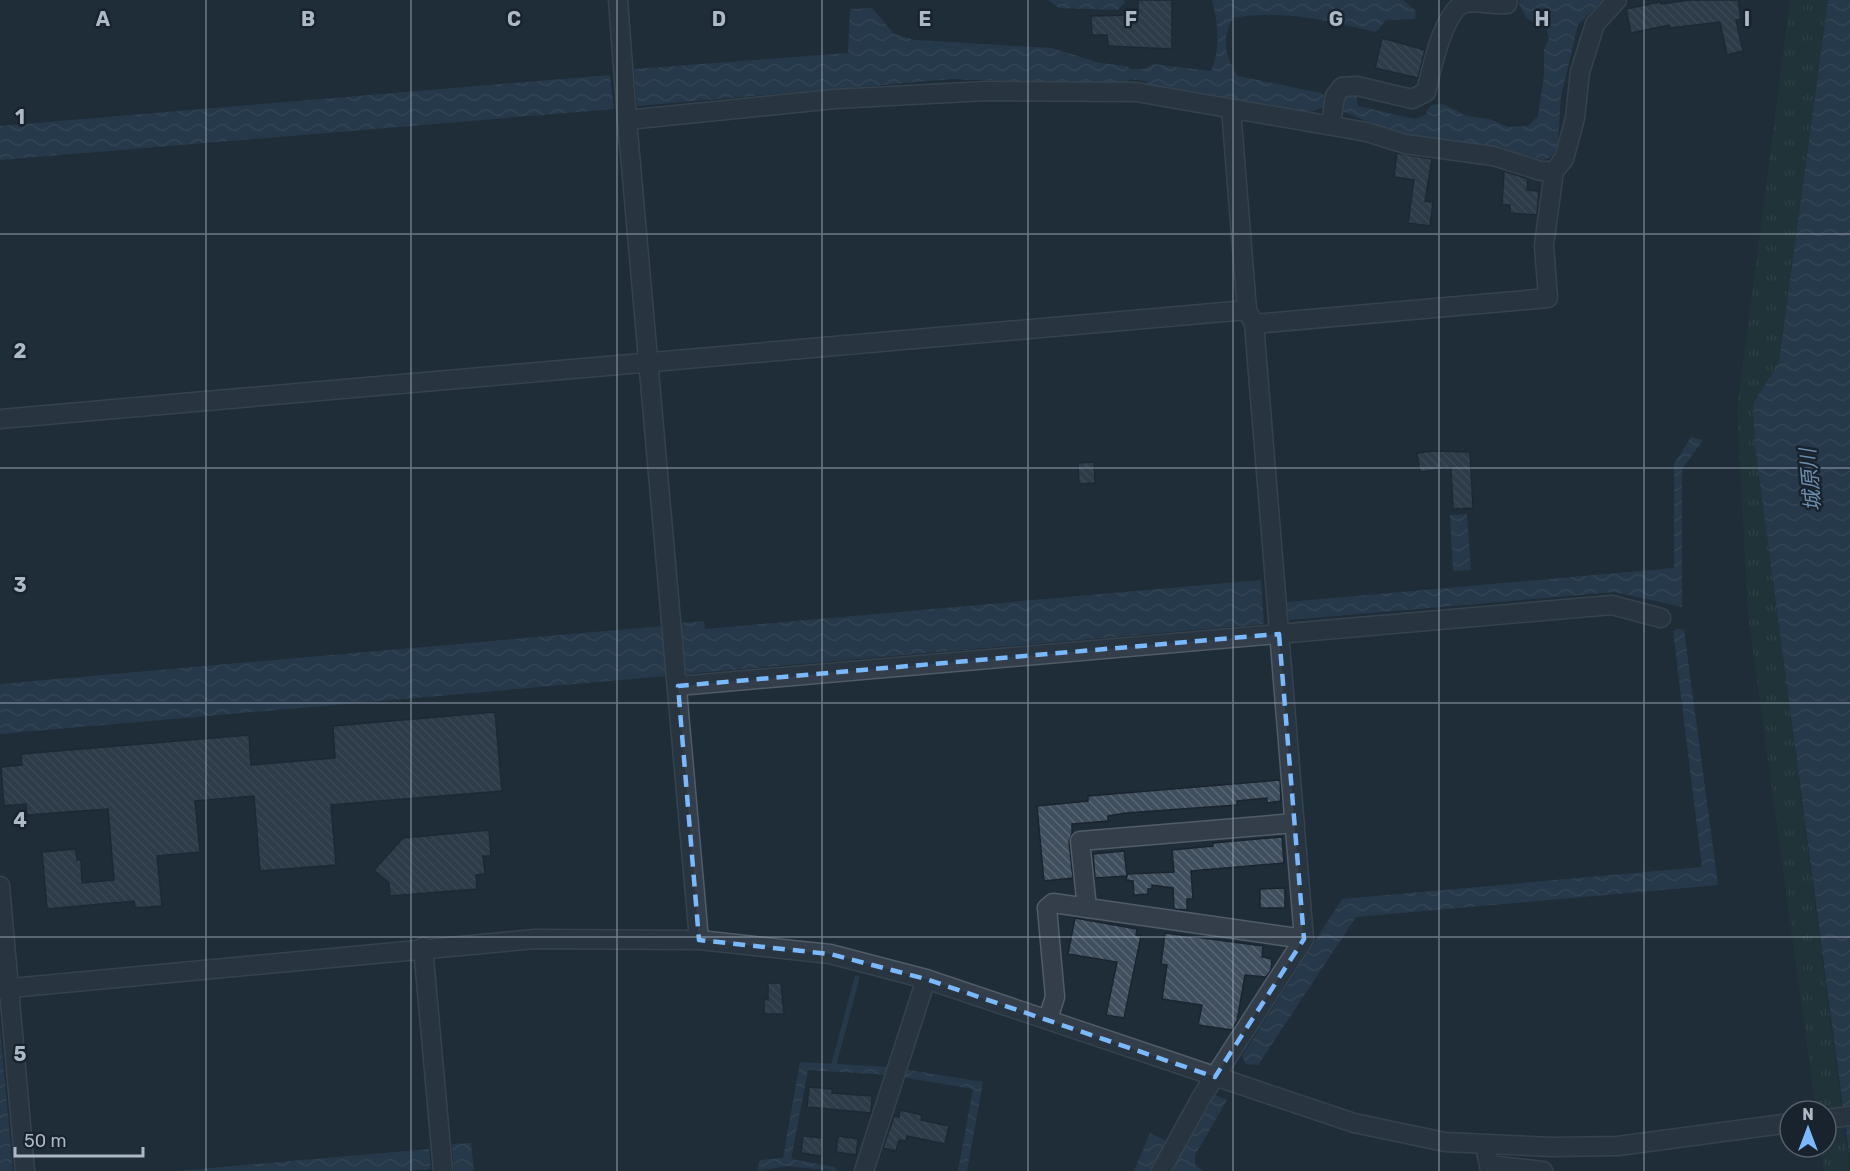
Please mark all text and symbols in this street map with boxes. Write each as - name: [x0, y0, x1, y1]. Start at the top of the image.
- text: A: [96, 7, 111, 31]
- text: B: [301, 7, 315, 31]
- text: C: [507, 7, 521, 31]
- text: D: [712, 7, 726, 31]
- text: E: [919, 7, 931, 31]
- text: F: [1125, 7, 1137, 31]
- text: G: [1329, 7, 1343, 31]
- text: H: [1535, 7, 1549, 31]
- text: I: [1744, 7, 1750, 31]
- text: 1: [15, 105, 25, 129]
- text: 2: [14, 339, 27, 363]
- water label: 城原川: [1795, 446, 1825, 512]
- text: 3: [13, 573, 27, 597]
- text: 4: [13, 808, 27, 832]
- text: 5: [14, 1042, 27, 1066]
- north arrow: [1778, 1099, 1838, 1159]
- text: N: [1802, 1105, 1814, 1124]
- scale bar: [15, 1120, 142, 1158]
- text: 50 m: [24, 1130, 67, 1152]

